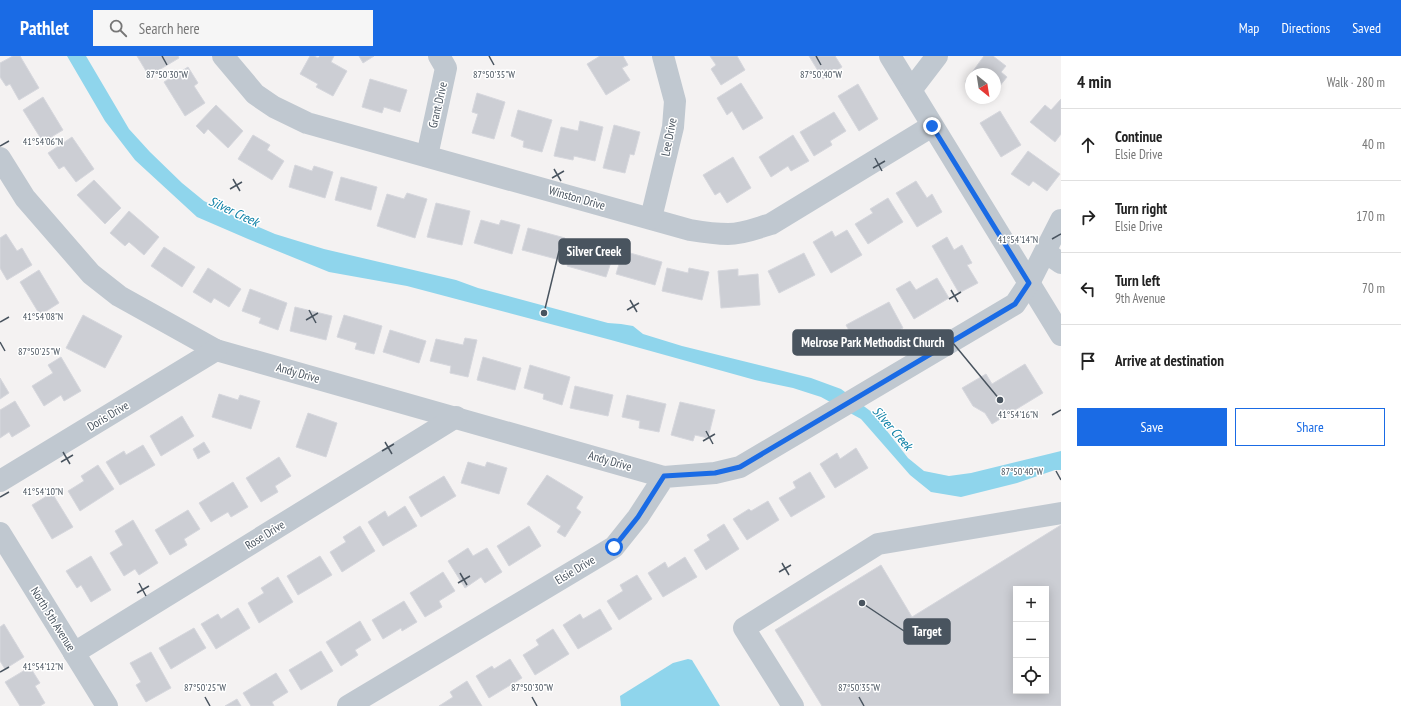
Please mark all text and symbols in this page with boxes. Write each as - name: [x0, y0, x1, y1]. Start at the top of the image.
- search box: [93, 10, 373, 46]
- text: Pathlet: [20, 16, 69, 40]
- icon: search: [107, 17, 129, 39]
- text: Search here: [139, 19, 200, 38]
- text: Map: [1239, 19, 1259, 37]
- text: Directions: [1281, 19, 1330, 37]
- text: Saved: [1352, 19, 1381, 37]
- text: 87°50'30"W: [146, 68, 188, 81]
- text: 87°50'35"W: [473, 68, 515, 81]
- text: 87°50'40"W: [800, 68, 842, 81]
- north arrow: [965, 68, 1001, 104]
- text: 4 min: [1077, 71, 1111, 93]
- text: Walk · 280 m: [1327, 74, 1385, 91]
- street label: Grant Drive: [425, 80, 450, 129]
- street label: Lee Drive: [657, 116, 680, 157]
- route end: [923, 117, 941, 135]
- text: Continue: [1115, 127, 1162, 146]
- icon: ahead: [1077, 134, 1099, 156]
- text: 41°54'06"N: [23, 135, 63, 148]
- text: 40 m: [1362, 136, 1385, 153]
- text: Elsie Drive: [1115, 146, 1163, 163]
- street label: Winston Drive: [547, 182, 607, 213]
- water label: Silver Creek: [206, 193, 263, 231]
- text: Turn right: [1115, 199, 1167, 218]
- icon: right: [1077, 206, 1099, 228]
- text: 170 m: [1356, 208, 1385, 225]
- text: Elsie Drive: [1115, 218, 1163, 235]
- text: 41°54'14"N: [998, 233, 1038, 246]
- callout: Silver Creek: [559, 239, 630, 264]
- text: Silver Creek: [567, 243, 622, 260]
- text: Turn left: [1115, 271, 1160, 290]
- icon: left: [1077, 278, 1099, 300]
- text: 70 m: [1362, 280, 1385, 297]
- text: 9th Avenue: [1115, 290, 1165, 307]
- text: 41°54'08"N: [23, 310, 63, 323]
- callout: Melrose Park Methodist Church: [793, 330, 953, 355]
- text: Melrose Park Methodist Church: [801, 334, 945, 351]
- text: 87°50'25"W: [18, 345, 60, 358]
- icon: arrive: [1077, 350, 1099, 372]
- text: Arrive at destination: [1115, 351, 1224, 370]
- street label: Andy Drive: [275, 359, 322, 386]
- street label: Doris Drive: [84, 397, 131, 434]
- water label: Silver Creek: [869, 403, 918, 455]
- text: 41°54'16"N: [998, 408, 1038, 421]
- button: Save: [1077, 408, 1227, 446]
- button: Share: [1235, 408, 1385, 446]
- street label: Andy Drive: [587, 447, 634, 474]
- text: 87°50'40"W: [1001, 465, 1043, 478]
- text: 41°54'10"N: [23, 485, 63, 498]
- street label: Rose Drive: [242, 517, 287, 553]
- route start: [605, 538, 623, 556]
- street label: Elsie Drive: [552, 552, 597, 587]
- street label: North 5th Avenue: [28, 584, 79, 654]
- map controls: [1013, 586, 1049, 694]
- button: +: [1013, 586, 1049, 622]
- callout: Target: [904, 619, 950, 644]
- button: −: [1013, 622, 1049, 658]
- text: Target: [912, 623, 942, 640]
- button: locate: [1013, 658, 1049, 694]
- text: 41°54'12"N: [23, 660, 63, 673]
- text: 87°50'25"W: [184, 681, 226, 694]
- text: 87°50'30"W: [511, 681, 553, 694]
- text: 87°50'35"W: [838, 681, 880, 694]

